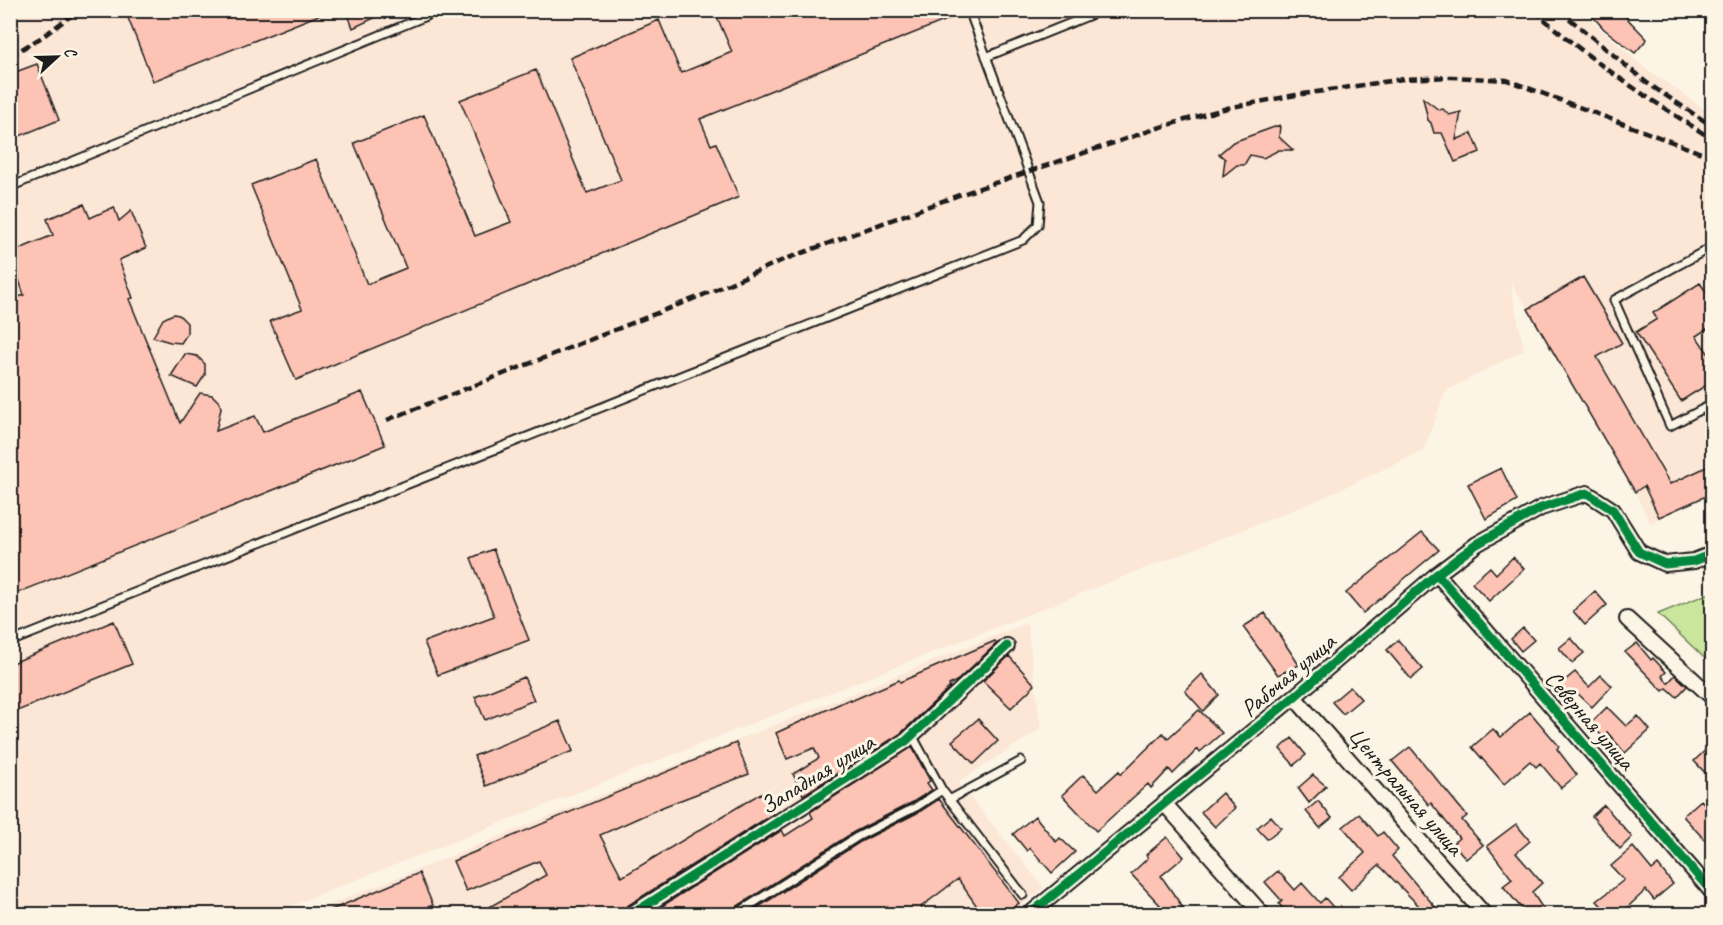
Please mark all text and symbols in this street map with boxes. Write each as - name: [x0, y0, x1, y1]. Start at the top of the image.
- north arrow: [27, 27, 87, 87]
- text: С: [59, 44, 82, 61]
- street label: Рабочая улица: [1234, 626, 1343, 723]
- street label: Северная улица: [1538, 664, 1643, 777]
- street label: Центральная улица: [1342, 720, 1471, 863]
- street label: Западная улица: [754, 726, 881, 821]

